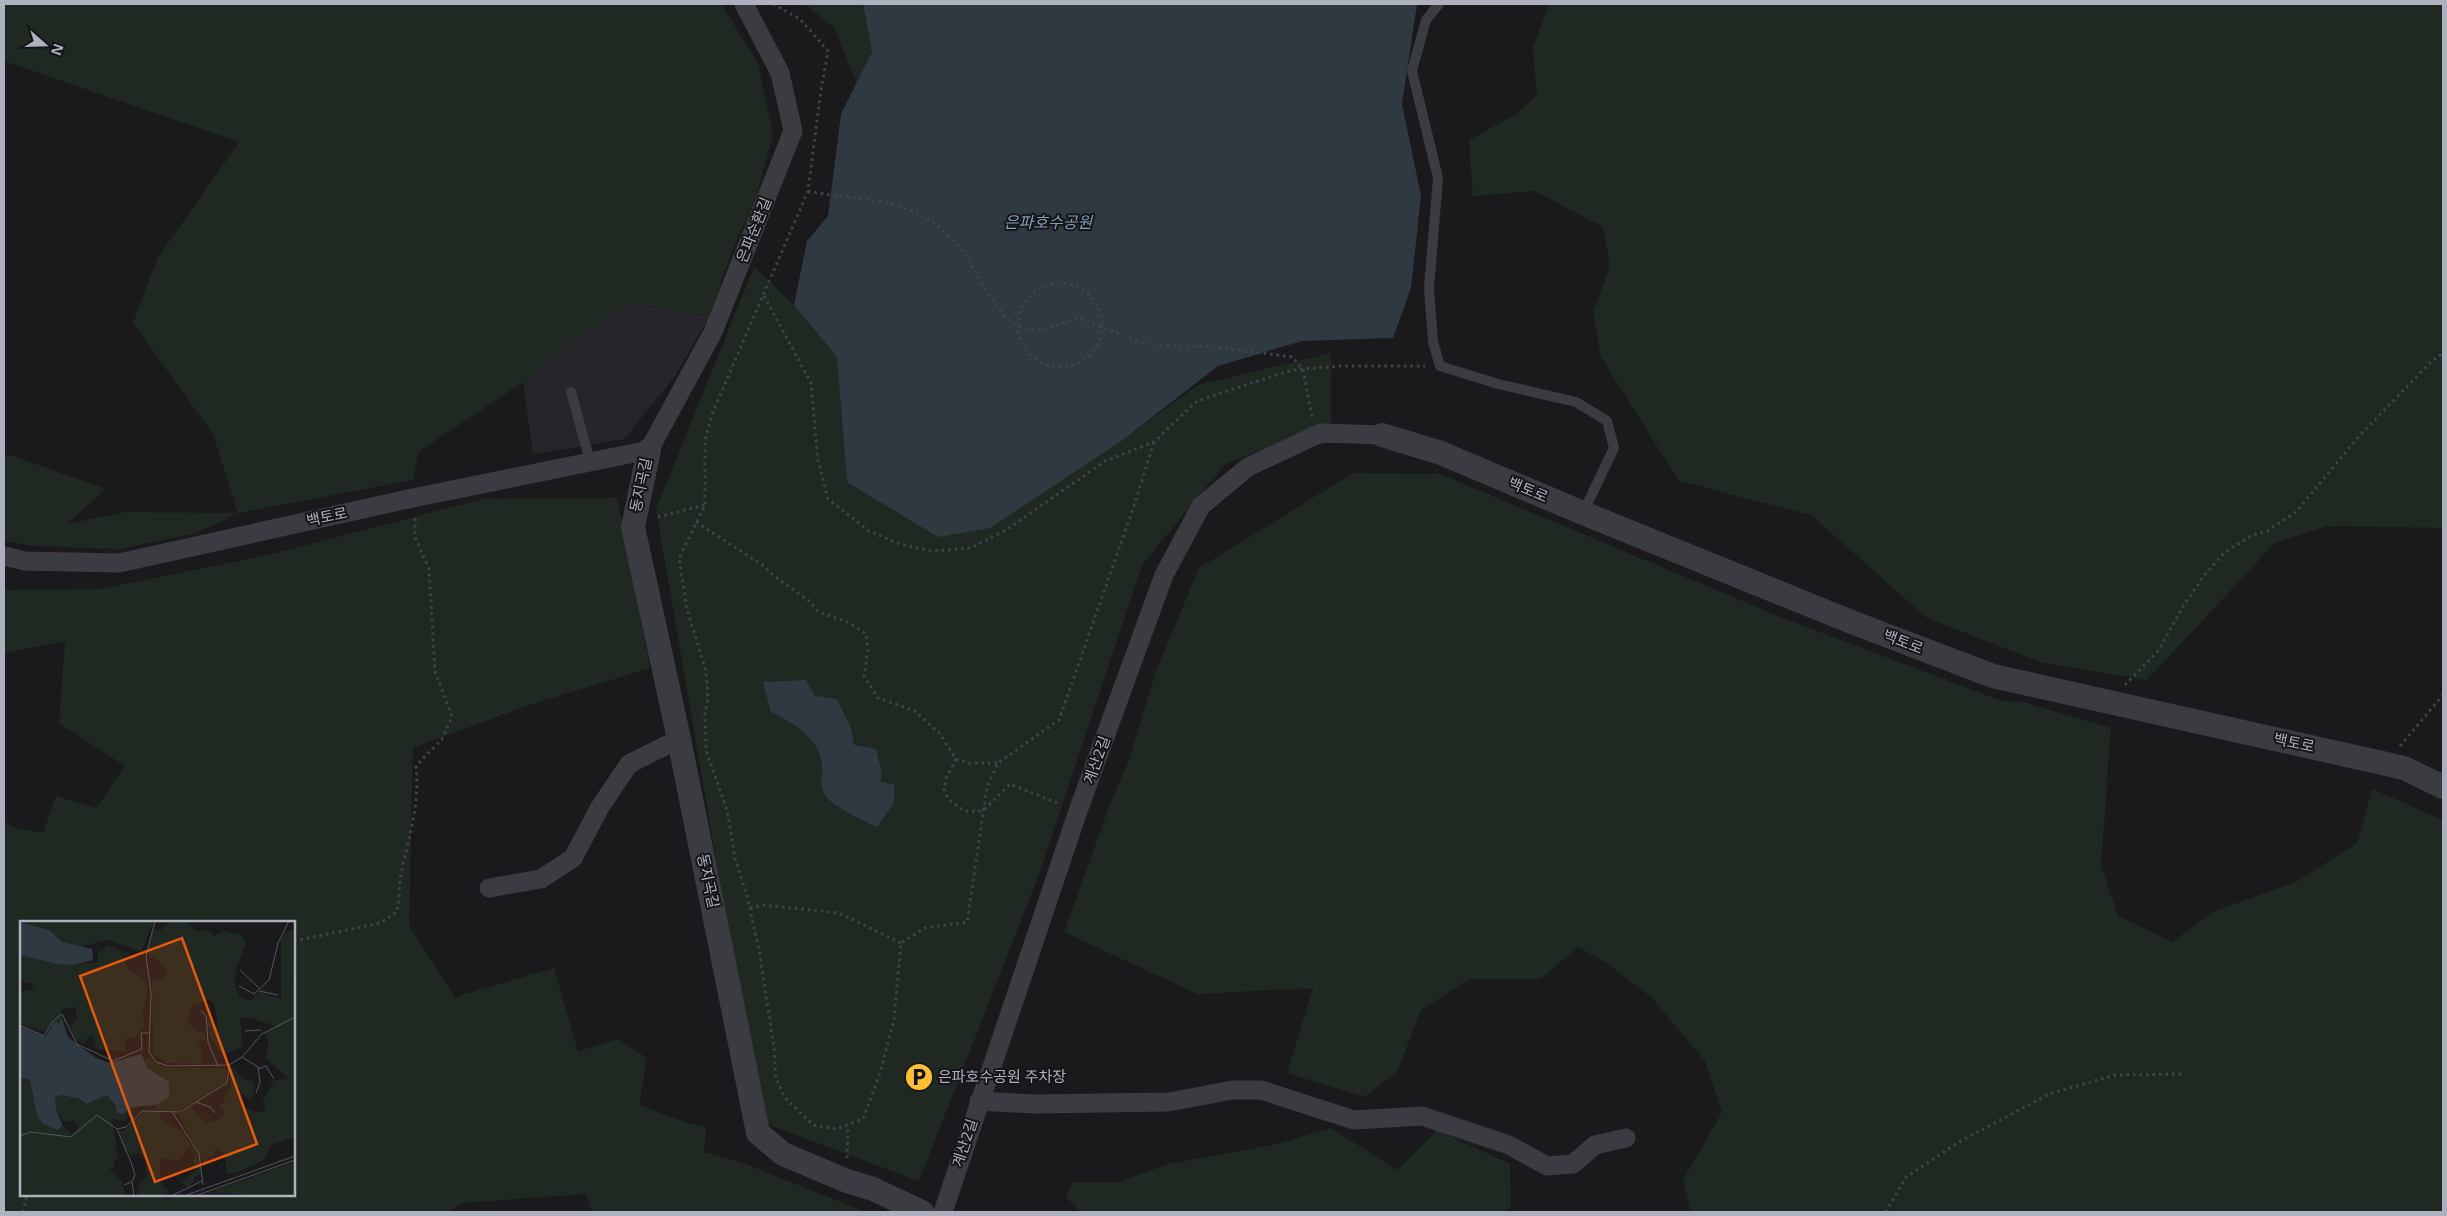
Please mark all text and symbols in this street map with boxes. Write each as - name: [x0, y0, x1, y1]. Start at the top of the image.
- north arrow: [20, 20, 70, 70]
- text: N: [47, 41, 69, 58]
- street label: 은파순환길: [731, 194, 775, 265]
- water label: 은파호수공원: [1004, 211, 1093, 233]
- street label: 동지곡길: [625, 456, 656, 514]
- street label: 백토로: [1505, 472, 1551, 506]
- street label: 백토로: [304, 502, 349, 530]
- street label: 백토로: [1880, 624, 1926, 658]
- street label: 백토로: [2272, 728, 2317, 756]
- street label: 계산2길: [1078, 733, 1114, 787]
- street label: 동지곡길: [693, 852, 724, 910]
- inset map: [20, 921, 295, 1196]
- parking icon: 은파호수공원 주차장: [904, 1062, 934, 1092]
- place label: 은파호수공원 주차장: [938, 1066, 1066, 1086]
- street label: 계산2길: [947, 1116, 981, 1170]

